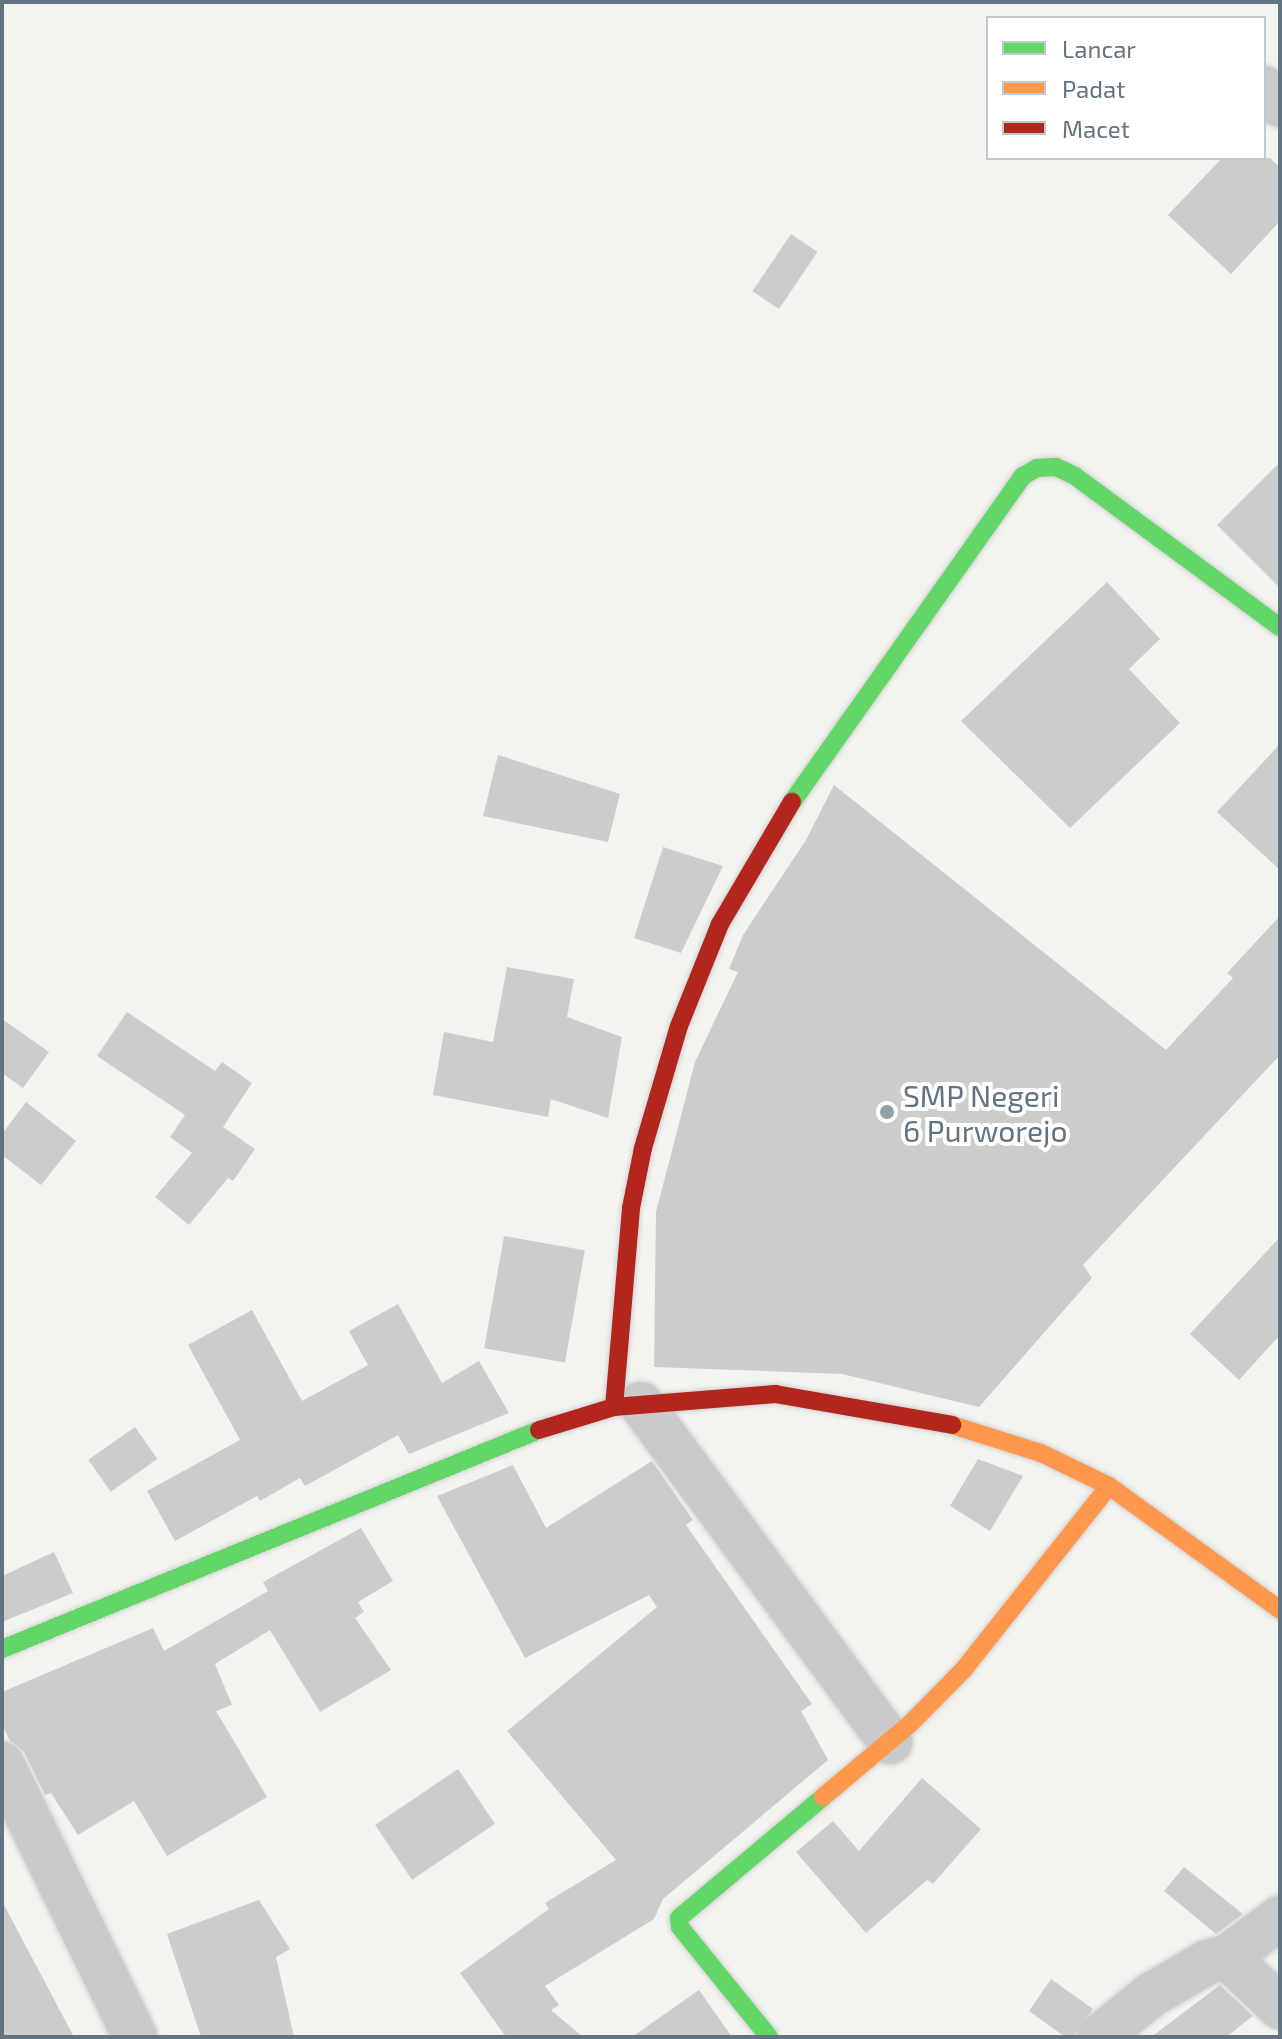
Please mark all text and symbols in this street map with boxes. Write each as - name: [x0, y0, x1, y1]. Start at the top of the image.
- legend: [986, 16, 1266, 160]
- text: Lancar: [1062, 34, 1136, 63]
- text: Padat: [1062, 74, 1125, 103]
- text: Macet: [1062, 114, 1130, 143]
- place label: SMP Negeri 6 Purworejo: [903, 1077, 1068, 1148]
- marker: SMP Negeri 6 Purworejo: [878, 1103, 896, 1121]

